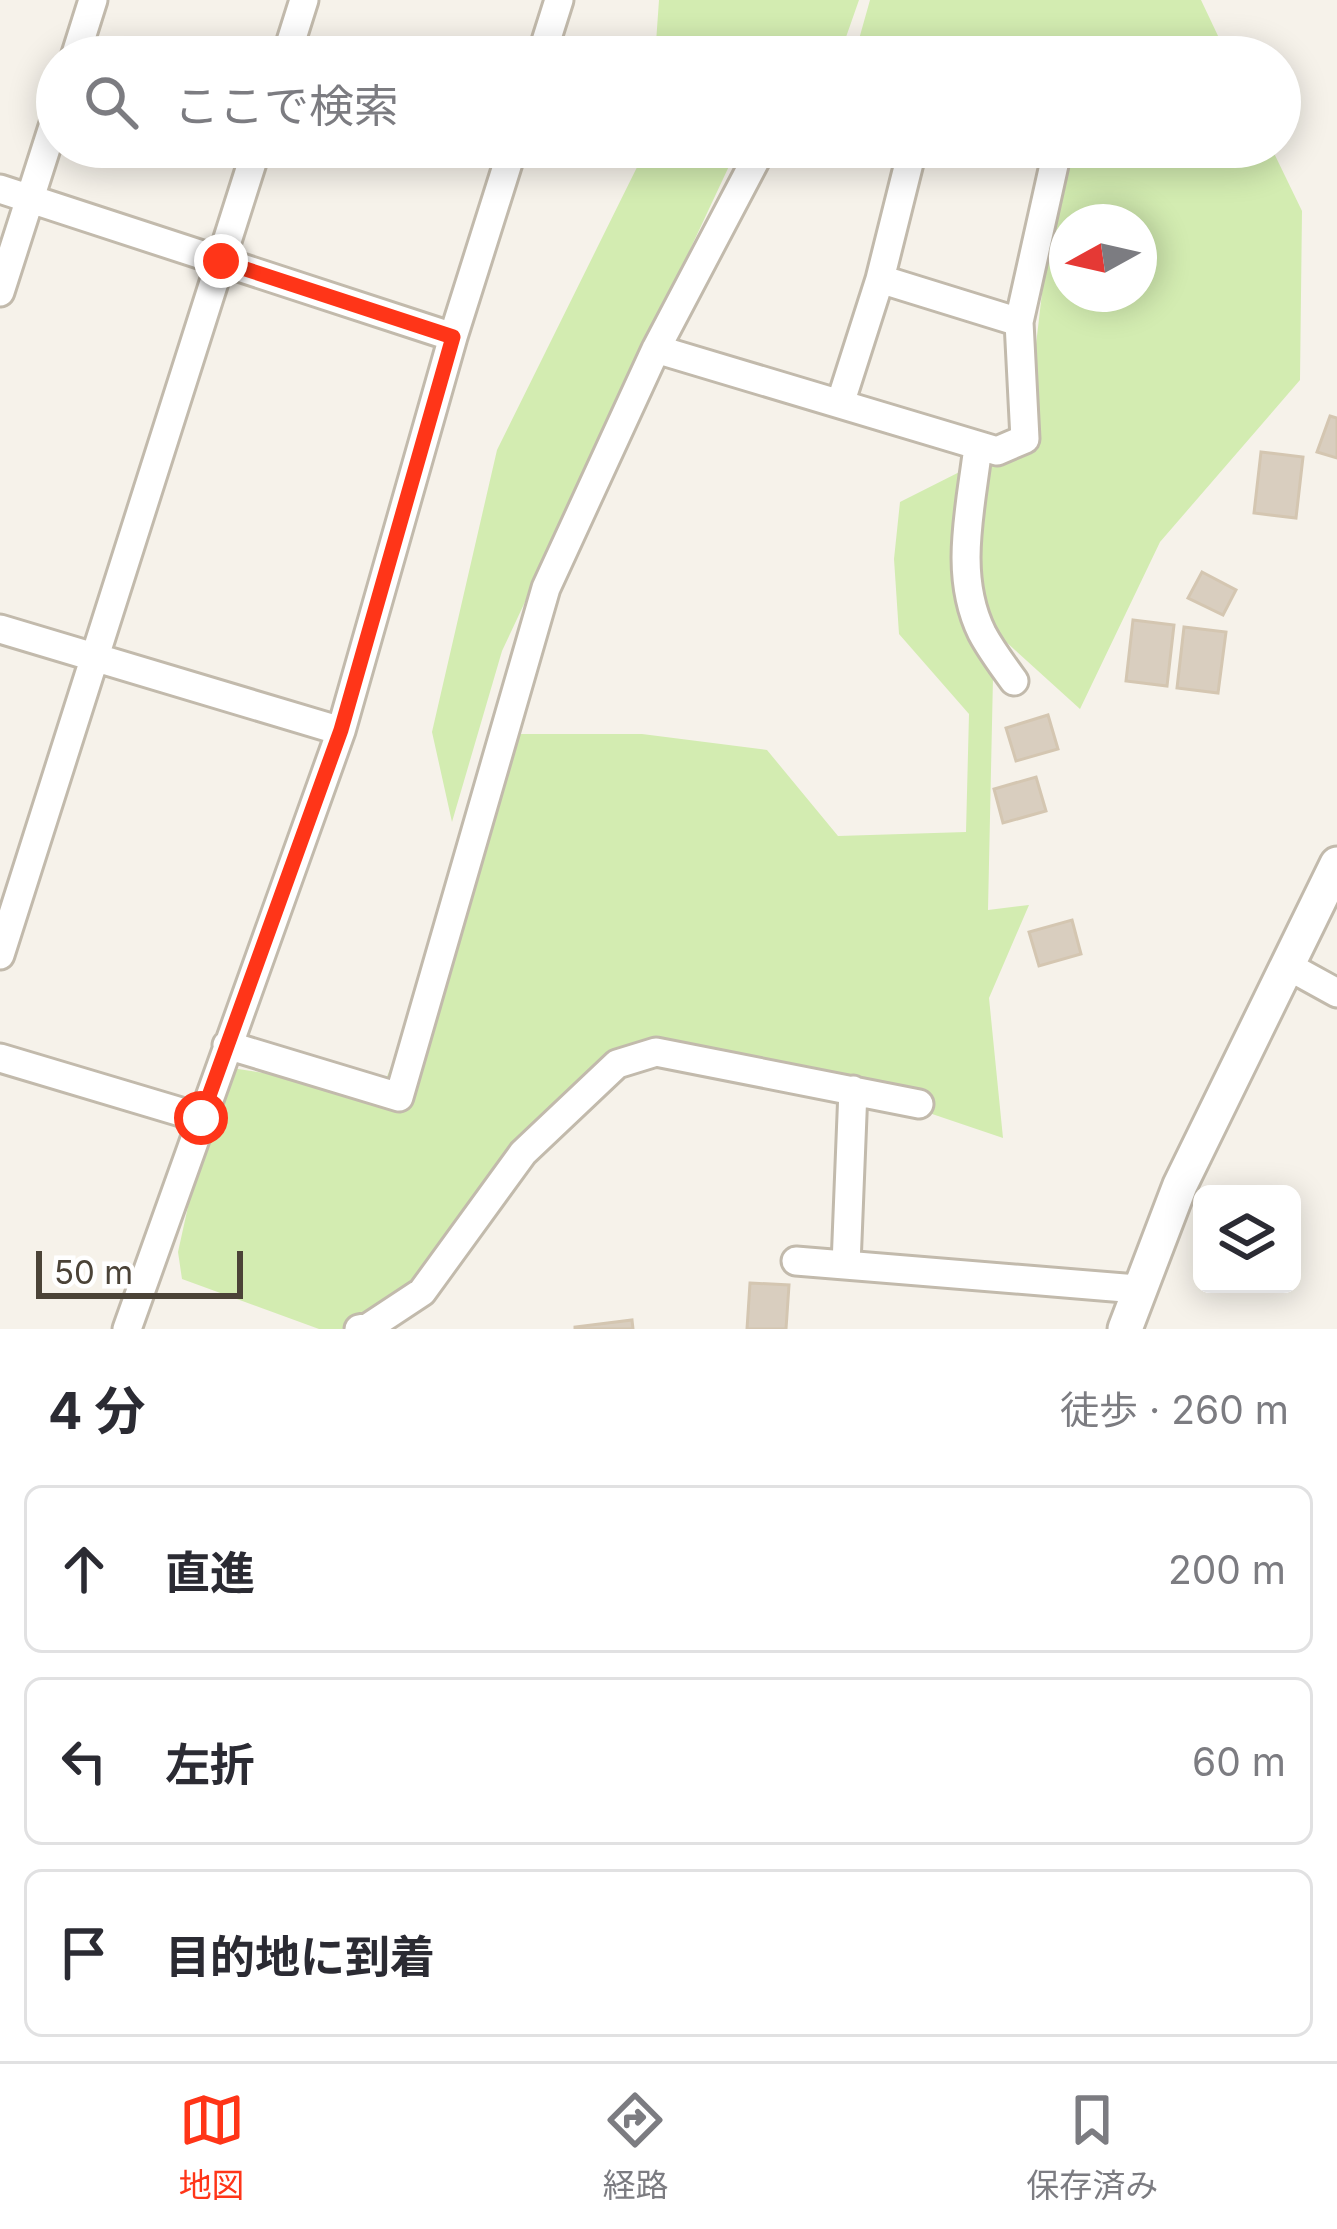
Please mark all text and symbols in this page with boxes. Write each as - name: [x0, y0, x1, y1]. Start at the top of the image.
- search box: [36, 36, 1301, 168]
- icon: search: [78, 69, 144, 135]
- text: ここで検索: [174, 78, 399, 133]
- north arrow: [1049, 204, 1157, 312]
- route end: [194, 234, 248, 288]
- route start: [174, 1091, 228, 1145]
- map controls: [1193, 1185, 1301, 1293]
- button: layers: [1193, 1185, 1301, 1293]
- scale bar: [36, 1245, 243, 1298]
- text: 50 m: [54, 1252, 133, 1292]
- text: 4 分: [48, 1380, 146, 1441]
- text: 徒歩 · 260 m: [1060, 1386, 1289, 1433]
- icon: ahead: [51, 1536, 117, 1602]
- text: 直進: [165, 1545, 255, 1600]
- text: 200 m: [1168, 1546, 1286, 1593]
- icon: left: [51, 1728, 117, 1794]
- text: 左折: [165, 1737, 255, 1792]
- text: 60 m: [1192, 1738, 1286, 1785]
- icon: arrive: [51, 1920, 117, 1986]
- text: 目的地に到着: [165, 1929, 435, 1984]
- tab: 地図: [179, 2087, 245, 2207]
- tab: 経路: [602, 2087, 668, 2207]
- tab: 保存済み: [1026, 2087, 1158, 2207]

